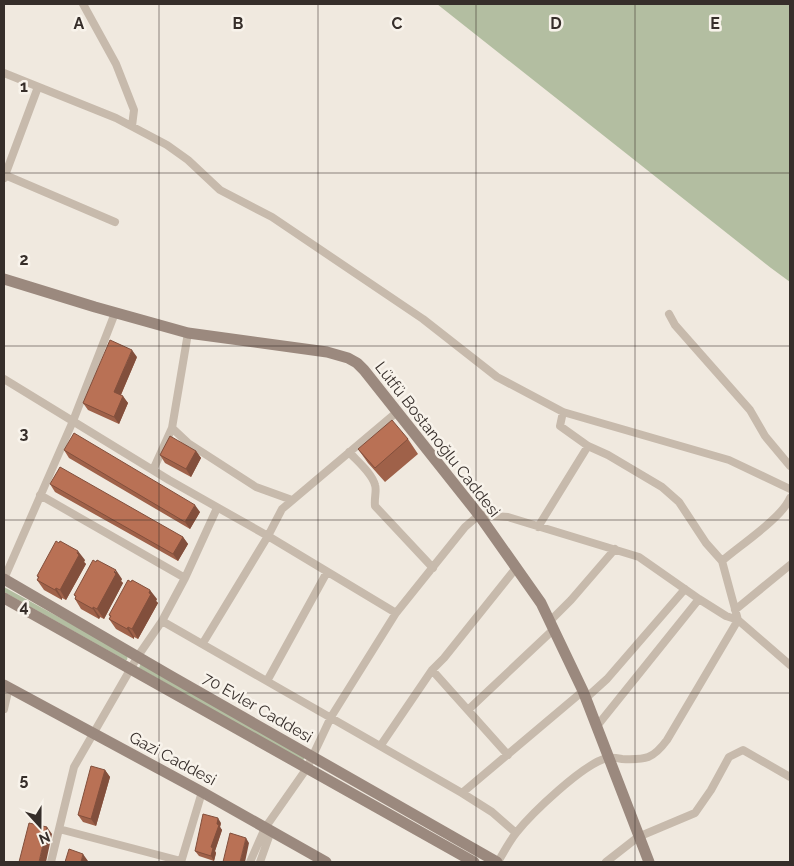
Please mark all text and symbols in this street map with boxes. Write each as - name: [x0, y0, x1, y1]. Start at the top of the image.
- text: A: [74, 14, 85, 33]
- text: B: [233, 14, 244, 33]
- text: C: [392, 14, 403, 33]
- text: D: [550, 14, 562, 33]
- text: E: [710, 14, 720, 33]
- text: 1: [20, 77, 28, 96]
- text: 2: [19, 250, 29, 269]
- street label: Lütfü Bostanoğlu Caddesi: [371, 358, 504, 521]
- text: 3: [20, 424, 29, 443]
- text: 4: [19, 597, 29, 616]
- street label: 70 Evler Caddesi: [199, 668, 316, 747]
- street label: Gazi Caddesi: [126, 728, 220, 789]
- text: 5: [20, 770, 29, 789]
- north arrow: [15, 801, 65, 851]
- text: N: [37, 829, 53, 848]

